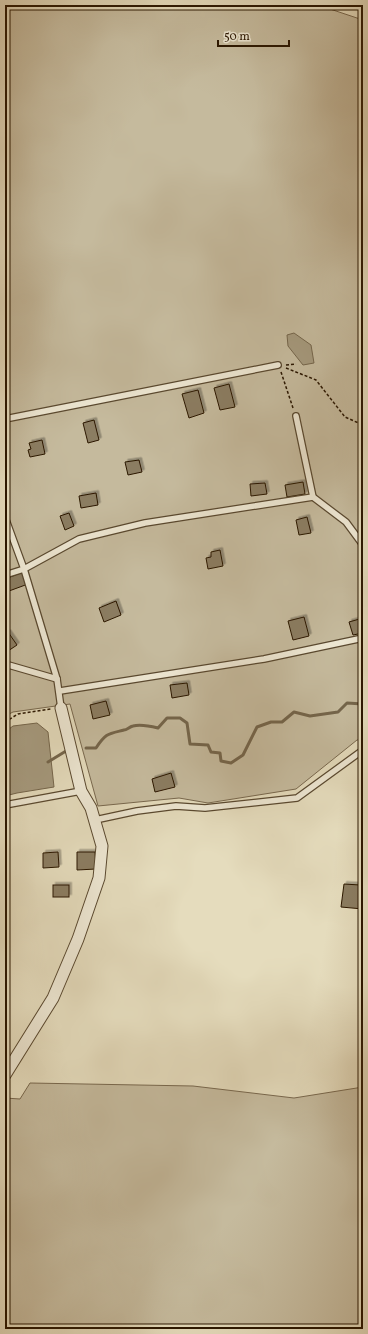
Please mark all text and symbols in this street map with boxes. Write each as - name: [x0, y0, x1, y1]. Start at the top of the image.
- scale bar: [218, 22, 289, 48]
- text: 50 m: [224, 29, 250, 45]

